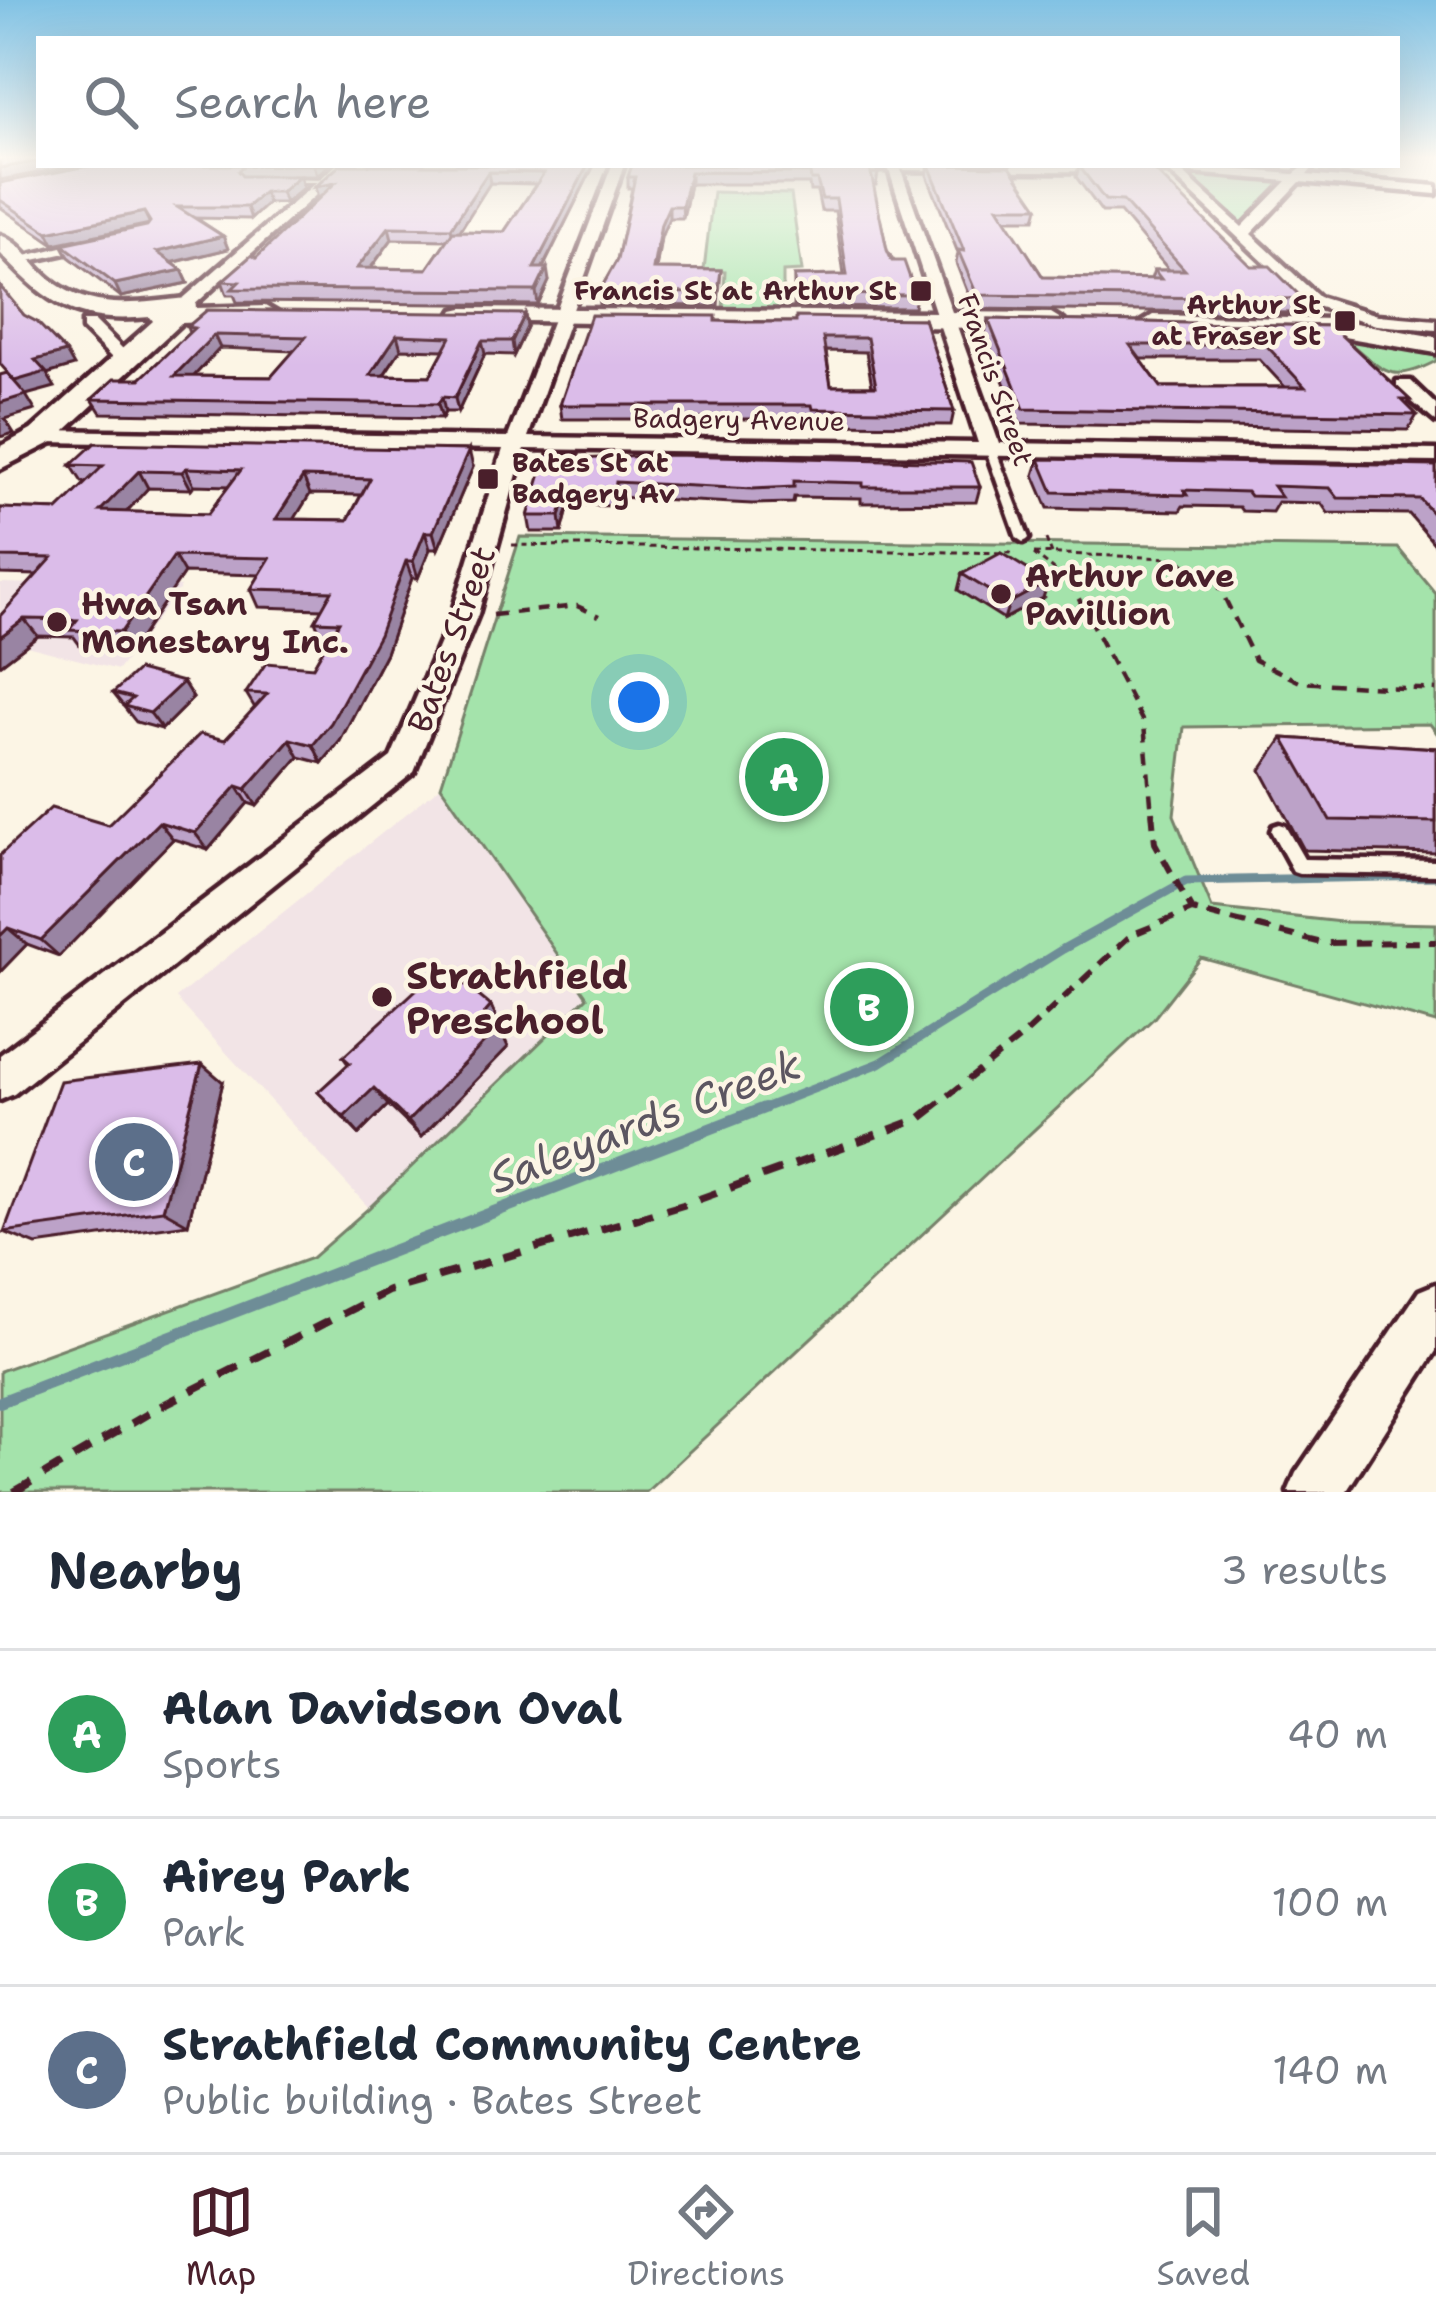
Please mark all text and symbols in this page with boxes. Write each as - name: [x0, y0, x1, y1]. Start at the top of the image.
- search box: [36, 36, 1400, 168]
- icon: search: [78, 69, 144, 135]
- text: Search here: [174, 72, 431, 132]
- place label: Francis St at Arthur St: [574, 272, 897, 309]
- marker: Francis St at Arthur St: [908, 278, 934, 304]
- place label: Arthur St at Fraser St: [1151, 286, 1321, 354]
- street label: Francis Street: [949, 289, 1042, 471]
- marker: Arthur St at Fraser St: [1332, 308, 1358, 334]
- street label: Badgery Avenue: [633, 399, 845, 440]
- place label: Bates St at Badgery Av: [512, 444, 675, 512]
- marker: Bates St at Badgery Av: [475, 466, 501, 492]
- street label: Bates Street: [397, 540, 506, 739]
- place label: Arthur Cave Pavillion: [1025, 553, 1235, 636]
- place label: Hwa Tsan Monestary Inc.: [81, 581, 349, 664]
- marker: Arthur Cave Pavillion: [988, 581, 1014, 607]
- marker: Hwa Tsan Monestary Inc.: [44, 609, 70, 635]
- your location: [609, 672, 669, 732]
- pin: A: [745, 732, 823, 822]
- place label: Strathfield Preschool: [406, 949, 629, 1046]
- pin: B: [830, 962, 908, 1052]
- marker: Strathfield Preschool: [369, 984, 395, 1010]
- water label: Saleyards Creek: [481, 1036, 809, 1206]
- pin: C: [95, 1117, 173, 1207]
- text: Nearby: [48, 1536, 243, 1604]
- text: 3 results: [1221, 1544, 1388, 1596]
- text: Alan Davidson Oval: [162, 1678, 622, 1738]
- text: A: [72, 1708, 102, 1760]
- text: 40 m: [1287, 1708, 1388, 1760]
- text: Sports: [162, 1738, 282, 1790]
- text: Airey Park: [162, 1846, 411, 1906]
- text: B: [75, 1876, 99, 1928]
- text: 100 m: [1272, 1876, 1388, 1928]
- text: Park: [162, 1906, 246, 1958]
- text: Strathfield Community Centre: [162, 2014, 862, 2074]
- text: C: [75, 2044, 99, 2096]
- text: 140 m: [1272, 2044, 1388, 2096]
- text: Public building · Bates Street: [162, 2074, 702, 2126]
- tab: Map: [186, 2179, 256, 2296]
- tab: Directions: [628, 2179, 785, 2296]
- tab: Saved: [1157, 2179, 1250, 2296]

